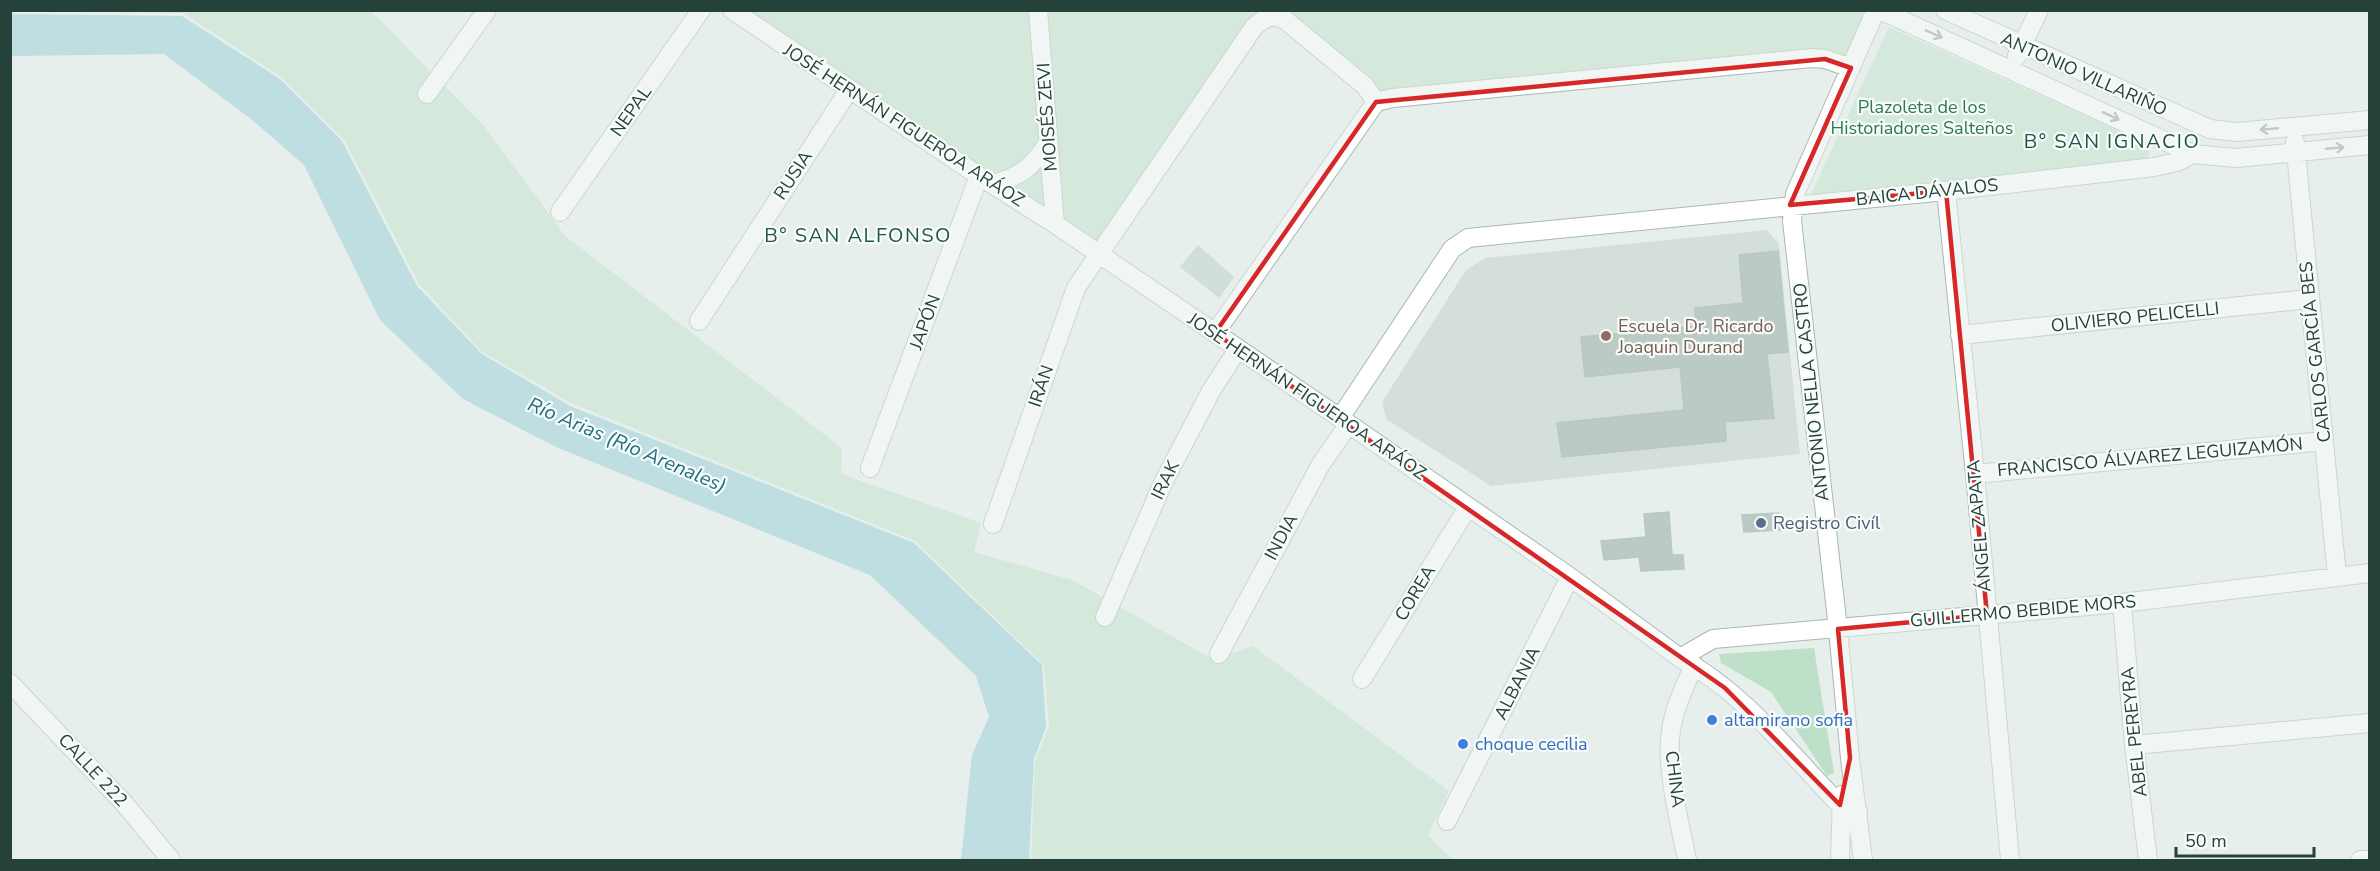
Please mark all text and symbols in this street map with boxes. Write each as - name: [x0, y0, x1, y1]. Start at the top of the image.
- street label: ANTONIO VILLARIÑO: [1997, 26, 2171, 122]
- one-way arrow: [1924, 29, 1942, 41]
- street label: JOSÉ HERNÁN FIGUEROA ARÁOZ: [778, 37, 1029, 212]
- street label: MOISÉS ZEVI: [1031, 62, 1063, 172]
- street label: NEPAL: [605, 81, 657, 141]
- park label: Plazoleta de los Historiadores Salteños: [1831, 95, 2013, 140]
- one-way arrow: [2102, 110, 2120, 122]
- one-way arrow: [2260, 124, 2280, 135]
- district label: B° SAN IGNACIO: [2024, 128, 2200, 155]
- one-way arrow: [2325, 142, 2344, 153]
- street label: RUSIA: [768, 146, 818, 204]
- street label: BAICA DÁVALOS: [1855, 173, 1999, 211]
- district label: B° SAN ALFONSO: [764, 222, 952, 249]
- street label: CARLOS GARCÍA BES: [2294, 260, 2336, 444]
- street label: ANTONIO NELLA CASTRO: [1788, 282, 1834, 502]
- street label: JAPÓN: [904, 291, 946, 354]
- street label: OLIVIERO PELICELLI: [2050, 296, 2220, 338]
- street label: JOSÉ HERNÁN FIGUEROA ARÁOZ: [1182, 306, 1431, 485]
- place label: Escuela Dr. Ricardo Joaquin Durand: [1617, 314, 1774, 359]
- marker: Escuela Dr. Ricardo Joaquin Durand: [1599, 329, 1613, 343]
- street label: IRÁN: [1023, 362, 1059, 410]
- water label: Río Arias (Río Arenales): [524, 391, 730, 499]
- street label: FRANCISCO ÁLVAREZ LEGUIZAMÓN: [1996, 432, 2304, 482]
- street label: IRAK: [1145, 456, 1185, 504]
- street label: ÁNGEL ZAPATA: [1961, 459, 1997, 593]
- street label: INDIA: [1259, 510, 1303, 564]
- place label: Registro Civíl: [1773, 511, 1881, 535]
- marker: Registro Civíl: [1754, 516, 1768, 530]
- street label: COREA: [1389, 561, 1441, 625]
- street label: GUILLERMO BEBIDE MORS: [1909, 589, 2137, 633]
- street label: ALBANIA: [1488, 642, 1546, 724]
- street label: ABEL PEREYRA: [2115, 666, 2153, 798]
- place label: altamirano sofia: [1724, 708, 1853, 732]
- marker: altamirano sofia: [1705, 713, 1719, 727]
- street label: CALLE 222: [53, 728, 133, 812]
- place label: choque cecilia: [1475, 732, 1588, 756]
- marker: choque cecilia: [1456, 737, 1470, 751]
- street label: CHINA: [1660, 749, 1690, 809]
- scale bar: [2176, 820, 2314, 858]
- text: 50 m: [2185, 829, 2227, 853]

